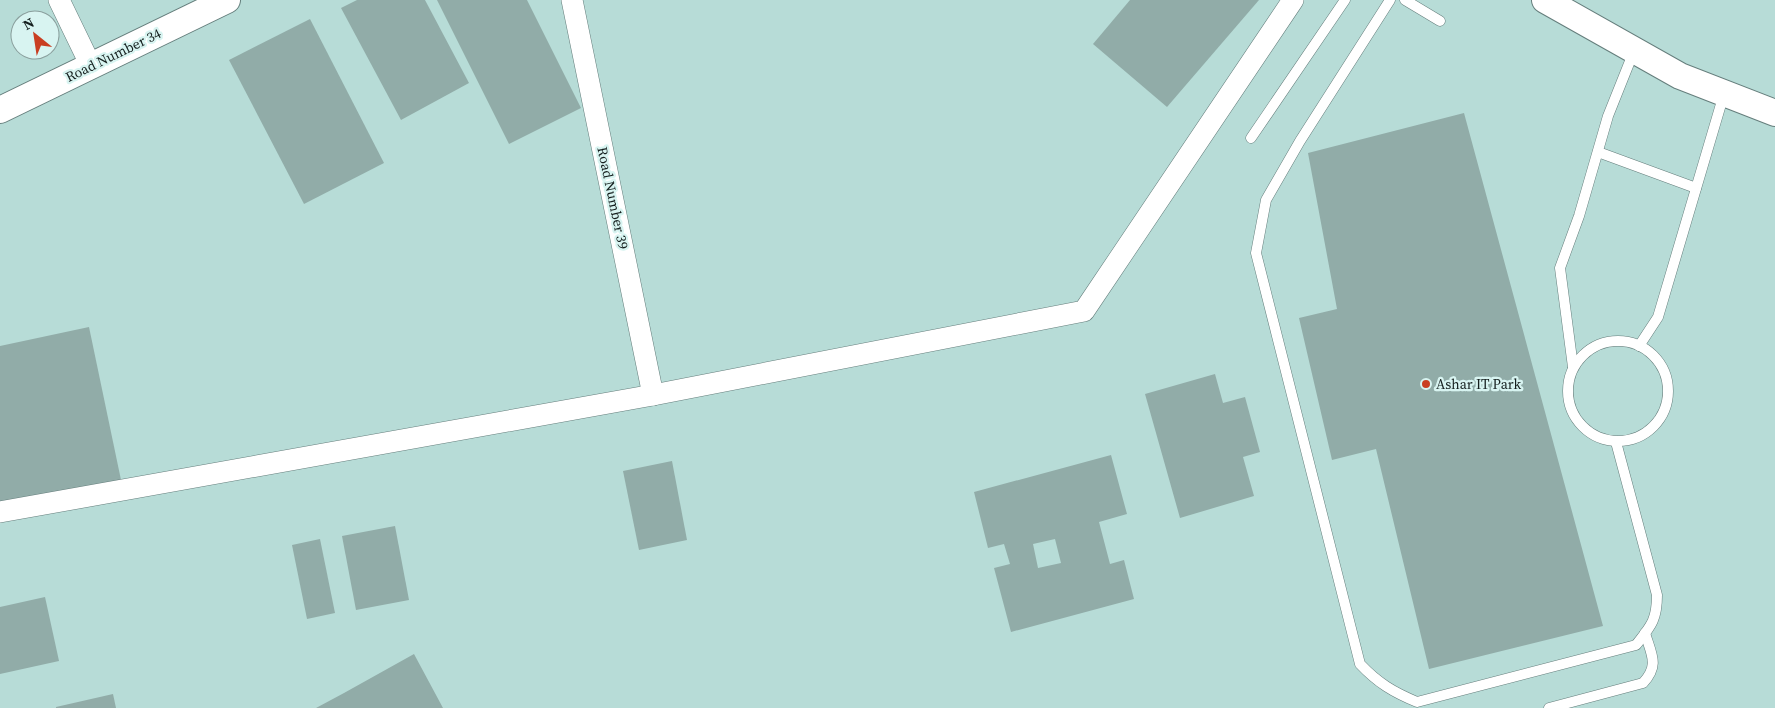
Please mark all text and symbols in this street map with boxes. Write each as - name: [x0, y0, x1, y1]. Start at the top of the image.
- north arrow: [10, 10, 60, 60]
- text: N: [19, 13, 38, 35]
- street label: Road Number 34: [62, 23, 164, 87]
- street label: Road Number 39: [592, 145, 634, 251]
- place label: Ashar IT Park: [1436, 374, 1522, 394]
- marker: Ashar IT Park: [1420, 378, 1432, 390]

